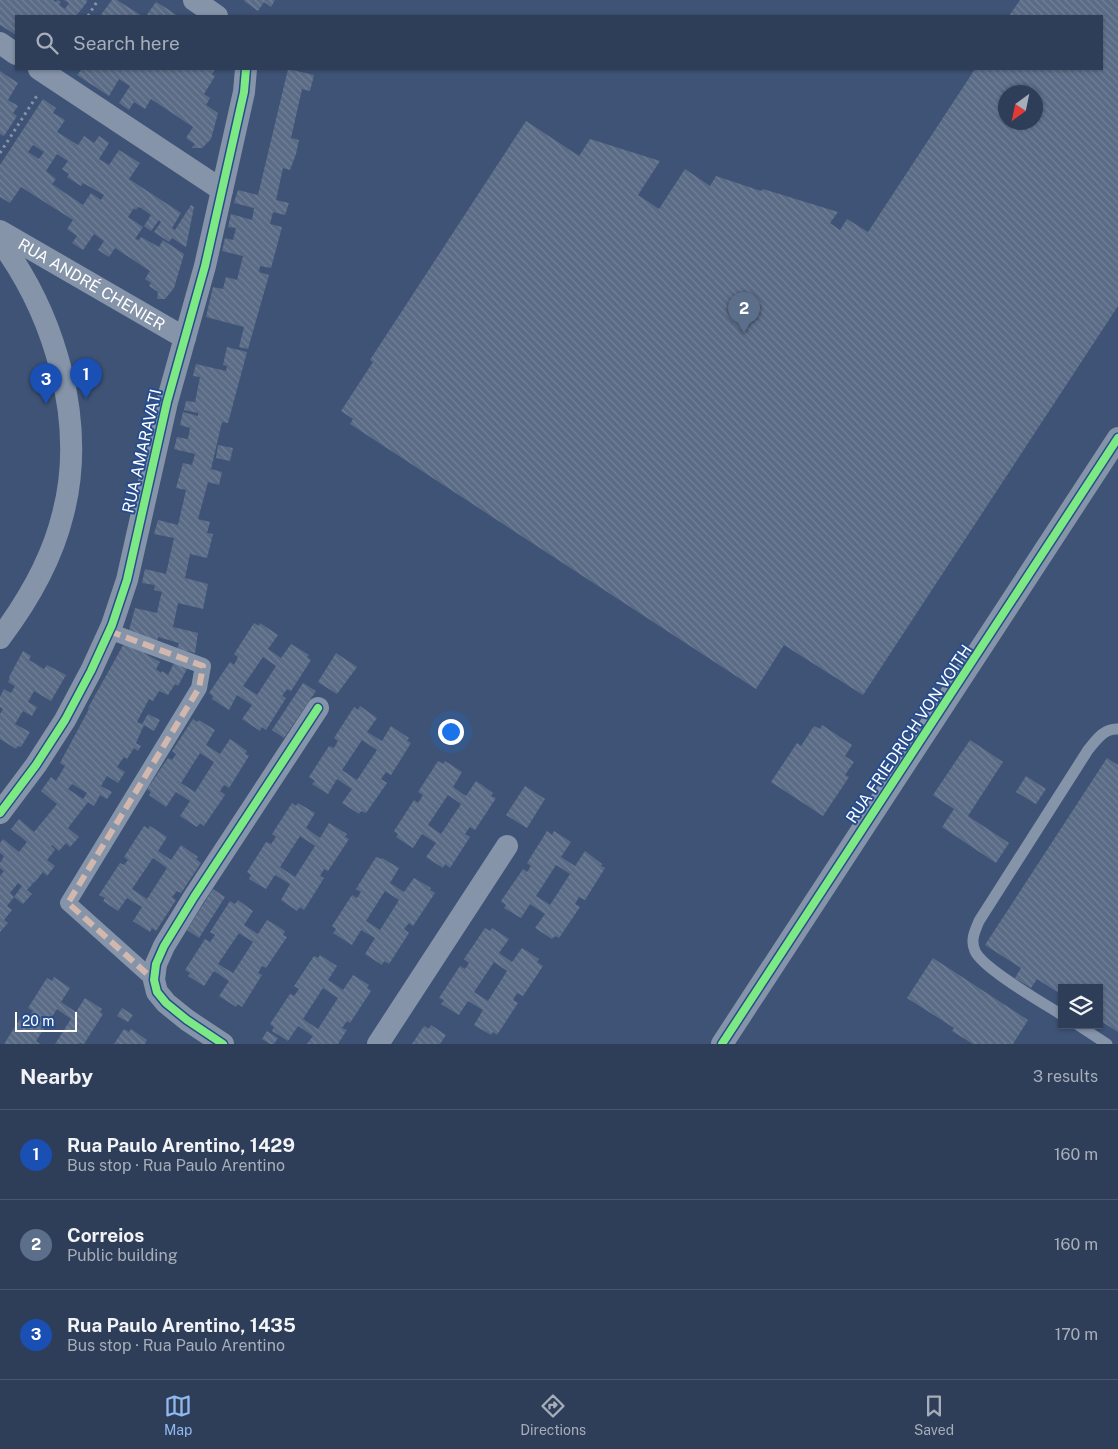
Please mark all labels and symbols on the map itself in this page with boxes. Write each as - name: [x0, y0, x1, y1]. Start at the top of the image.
- north arrow: [998, 85, 1043, 130]
- street label: RUA ANDRÉ CHENIER: [15, 234, 169, 334]
- pin: 2: [728, 292, 760, 333]
- pin: 1: [70, 358, 102, 399]
- pin: 3: [30, 363, 62, 404]
- street label: RUA AMARAVATI: [118, 387, 166, 515]
- street label: RUA FRIEDRICH VON VOITH: [842, 641, 976, 827]
- your location: [438, 719, 464, 745]
- scale bar: [15, 1009, 78, 1032]

